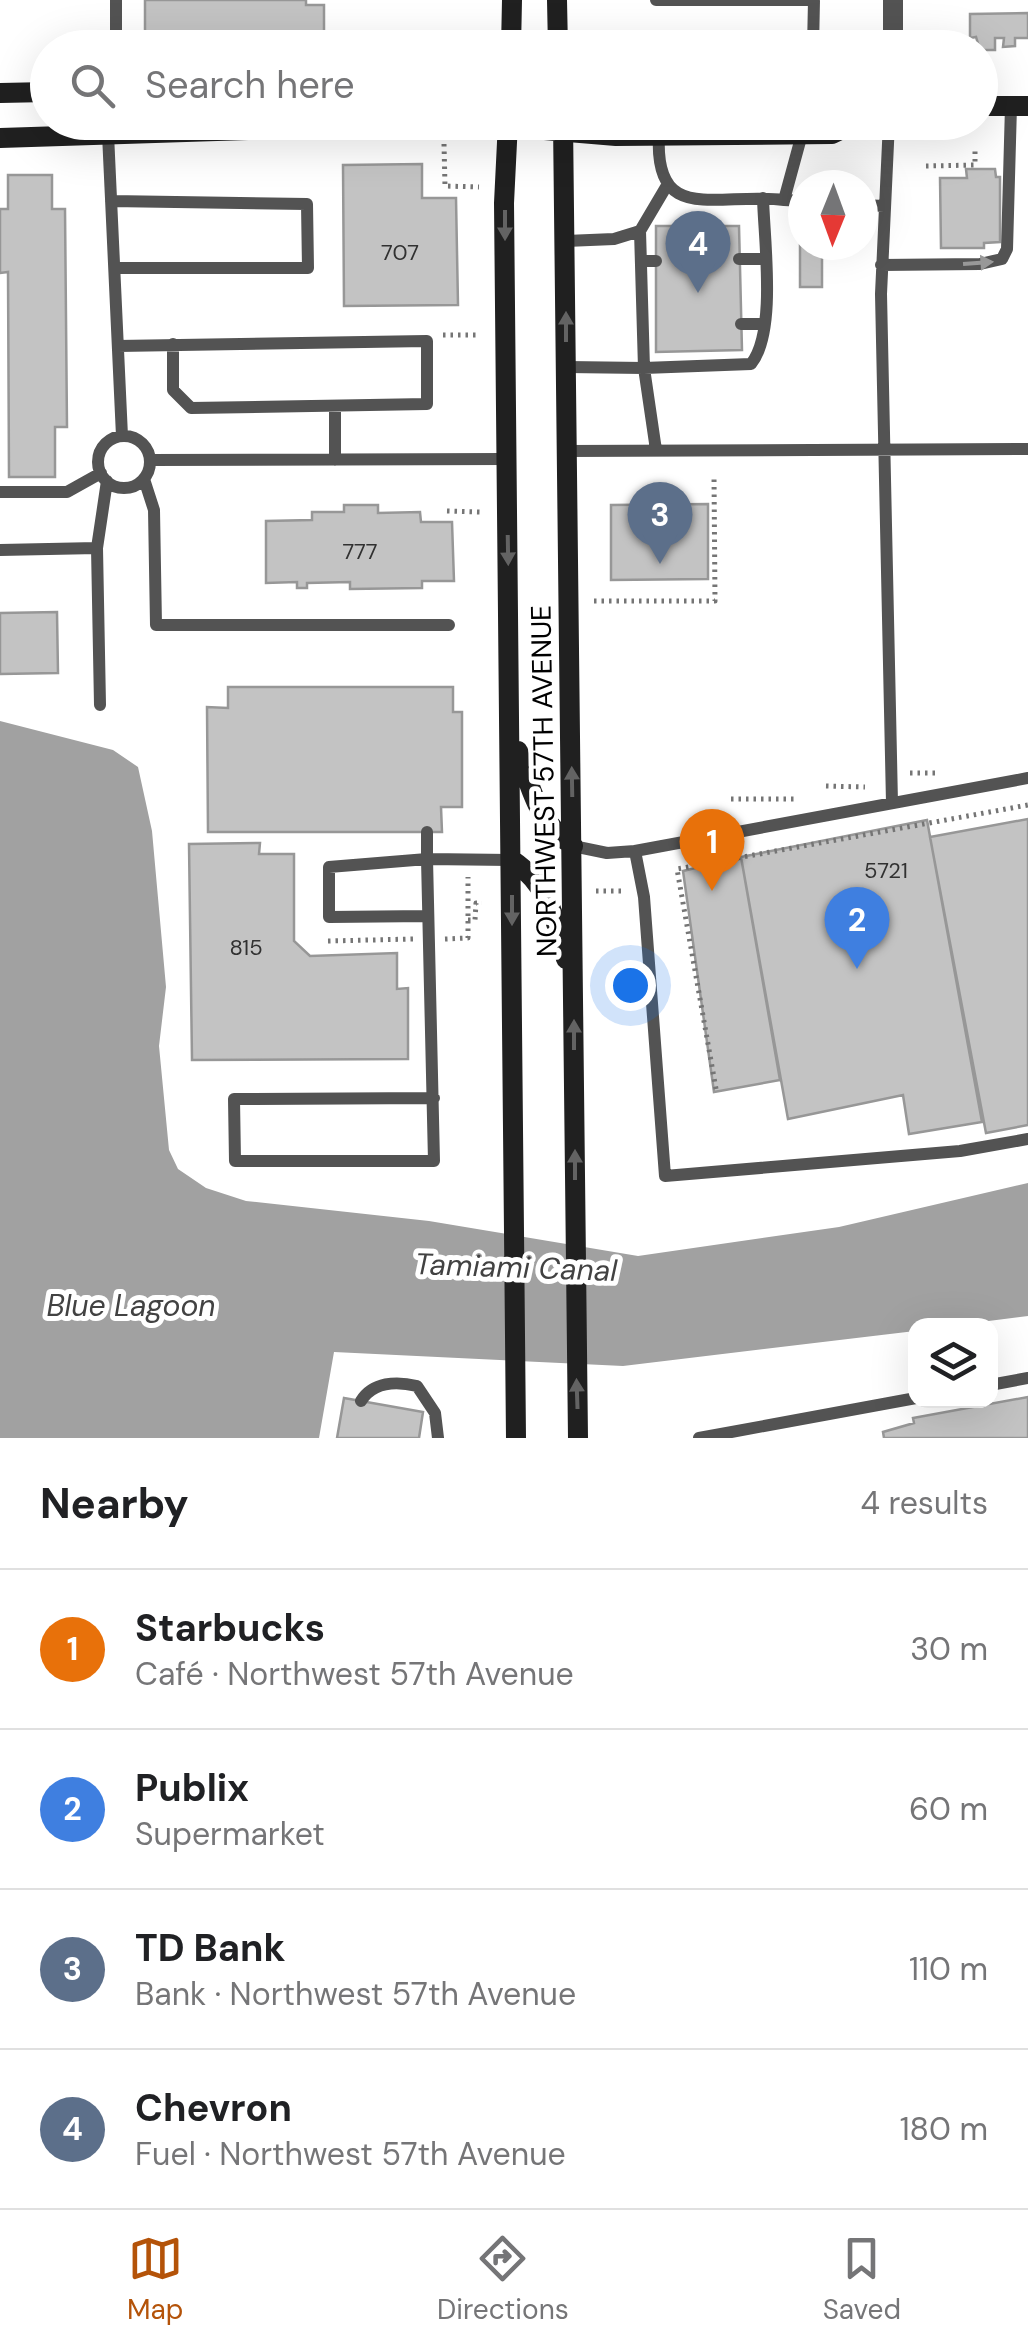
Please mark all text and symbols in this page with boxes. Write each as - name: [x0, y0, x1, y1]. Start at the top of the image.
- search box: [30, 30, 998, 140]
- icon: search: [65, 58, 120, 113]
- text: Search here: [145, 60, 355, 110]
- north arrow: [788, 170, 878, 260]
- one-way arrow: [497, 209, 513, 241]
- pin: 4: [666, 210, 730, 293]
- house number: 707: [381, 238, 419, 267]
- one-way arrow: [963, 255, 994, 271]
- one-way arrow: [558, 310, 574, 342]
- pin: 3: [628, 482, 692, 564]
- one-way arrow: [500, 534, 516, 566]
- house number: 777: [342, 537, 378, 566]
- street label: NORTHWEST 57TH AVENUE: [522, 605, 566, 957]
- one-way arrow: [564, 766, 580, 798]
- pin: 1: [680, 808, 744, 891]
- house number: 5721: [864, 856, 908, 885]
- pin: 2: [824, 886, 890, 969]
- one-way arrow: [505, 894, 521, 926]
- house number: 815: [229, 933, 263, 962]
- your location: [605, 960, 656, 1011]
- one-way arrow: [566, 1018, 582, 1050]
- one-way arrow: [567, 1148, 583, 1180]
- water label: Tamiami Canal: [414, 1244, 619, 1290]
- water label: Blue Lagoon: [46, 1286, 216, 1325]
- map controls: [908, 1318, 998, 1408]
- button: layers: [908, 1318, 998, 1408]
- one-way arrow: [569, 1377, 585, 1409]
- text: Nearby: [40, 1476, 189, 1531]
- text: 4 results: [861, 1482, 988, 1524]
- text: Starbucks: [135, 1603, 325, 1653]
- text: 1: [67, 1628, 78, 1670]
- text: 30 m: [910, 1628, 988, 1670]
- text: Café · Northwest 57th Avenue: [135, 1653, 574, 1695]
- text: Publix: [135, 1763, 249, 1813]
- text: 2: [63, 1788, 82, 1830]
- text: 60 m: [909, 1788, 988, 1830]
- text: Supermarket: [135, 1813, 325, 1855]
- text: TD Bank: [135, 1923, 285, 1973]
- text: 3: [63, 1948, 82, 1990]
- text: 110 m: [909, 1948, 988, 1990]
- text: Bank · Northwest 57th Avenue: [135, 1973, 576, 2015]
- text: Chevron: [135, 2083, 292, 2133]
- text: 4: [62, 2108, 83, 2150]
- text: 180 m: [900, 2108, 988, 2150]
- text: Fuel · Northwest 57th Avenue: [135, 2133, 566, 2175]
- tab: Map: [127, 2231, 183, 2328]
- tab: Directions: [437, 2231, 569, 2328]
- tab: Saved: [823, 2231, 901, 2328]

